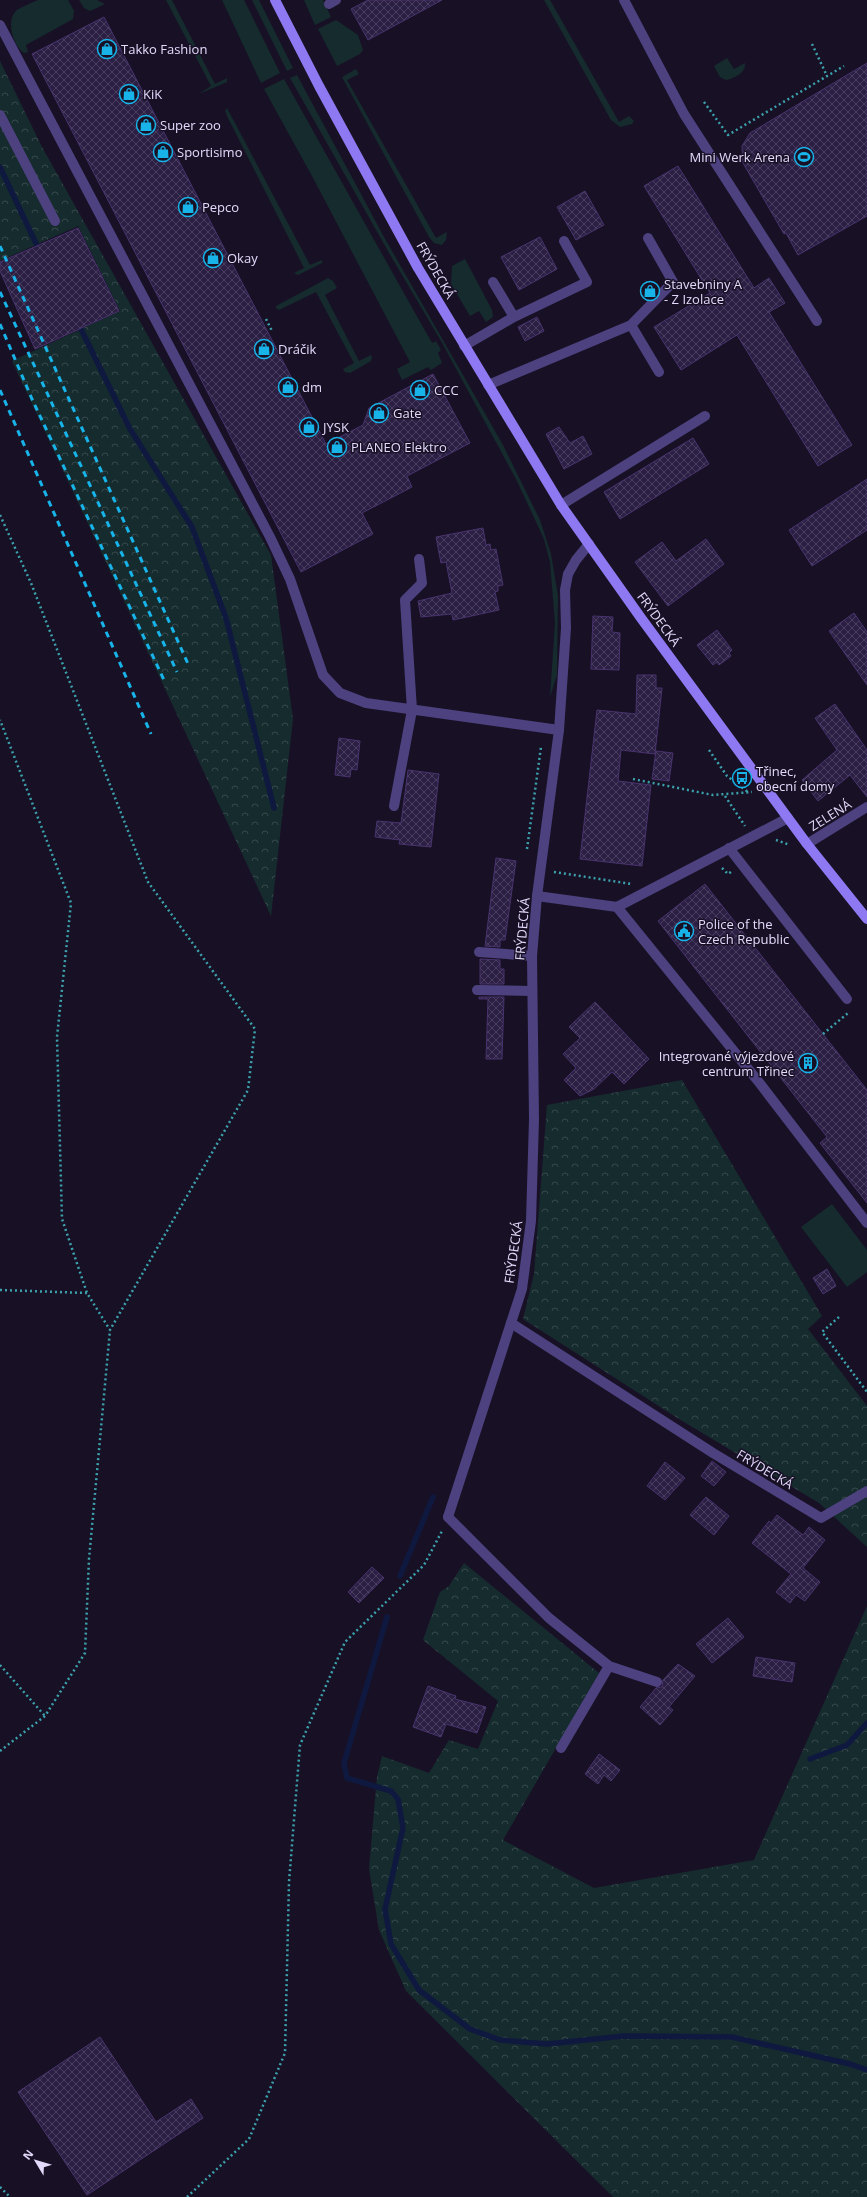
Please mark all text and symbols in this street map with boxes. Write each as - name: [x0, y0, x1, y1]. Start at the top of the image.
- shop icon: Takko Fashion: [96, 38, 118, 60]
- place label: Takko Fashion: [121, 40, 207, 58]
- shop icon: KiK: [118, 83, 140, 105]
- place label: KiK: [143, 85, 162, 103]
- shop icon: Super zoo: [135, 114, 157, 136]
- place label: Super zoo: [160, 116, 221, 134]
- shop icon: Sportisimo: [152, 141, 174, 163]
- place label: Sportisimo: [177, 143, 243, 161]
- sports icon: Mini Werk Arena: [793, 146, 815, 168]
- place label: Mini Werk Arena: [690, 148, 790, 166]
- shop icon: Pepco: [177, 196, 199, 218]
- place label: Pepco: [202, 198, 239, 216]
- street label: FRÝDECKÁ: [412, 238, 460, 302]
- shop icon: Okay: [202, 247, 224, 269]
- place label: Okay: [227, 249, 258, 267]
- place label: Stavebniny A - Z Izolace: [664, 275, 743, 308]
- shop icon: Stavebniny A - Z Izolace: [639, 280, 661, 302]
- shop icon: Dráčik: [253, 338, 275, 360]
- place label: Dráčik: [278, 340, 316, 358]
- shop icon: dm: [277, 376, 299, 398]
- place label: dm: [302, 378, 322, 396]
- shop icon: CCC: [409, 379, 431, 401]
- place label: CCC: [434, 381, 459, 399]
- shop icon: Gate: [368, 402, 390, 424]
- place label: Gate: [393, 404, 422, 422]
- shop icon: JYSK: [298, 416, 320, 438]
- place label: JYSK: [321, 418, 349, 436]
- shop icon: PLANEO Elektro: [326, 436, 348, 458]
- place label: PLANEO Elektro: [351, 438, 447, 456]
- street label: FRÝDECKÁ: [633, 588, 685, 650]
- place label: Třinec, obecní domy: [756, 762, 835, 795]
- bus stop icon: Třinec, obecní domy: [731, 767, 753, 789]
- street label: ZELENÁ: [805, 795, 855, 835]
- street label: FRÝDECKÁ: [510, 896, 534, 961]
- place label: Police of the Czech Republic: [698, 915, 789, 948]
- public building icon: Police of the Czech Republic: [673, 920, 695, 942]
- place label: Integrované výjezdové centrum Třinec: [659, 1047, 794, 1080]
- building icon: Integrované výjezdové centrum Třinec: [797, 1052, 819, 1074]
- street label: FRÝDECKÁ: [500, 1219, 526, 1284]
- street label: FRÝDECKÁ: [733, 1445, 797, 1493]
- north arrow: [16, 2141, 56, 2181]
- text: N: [19, 2146, 36, 2163]

